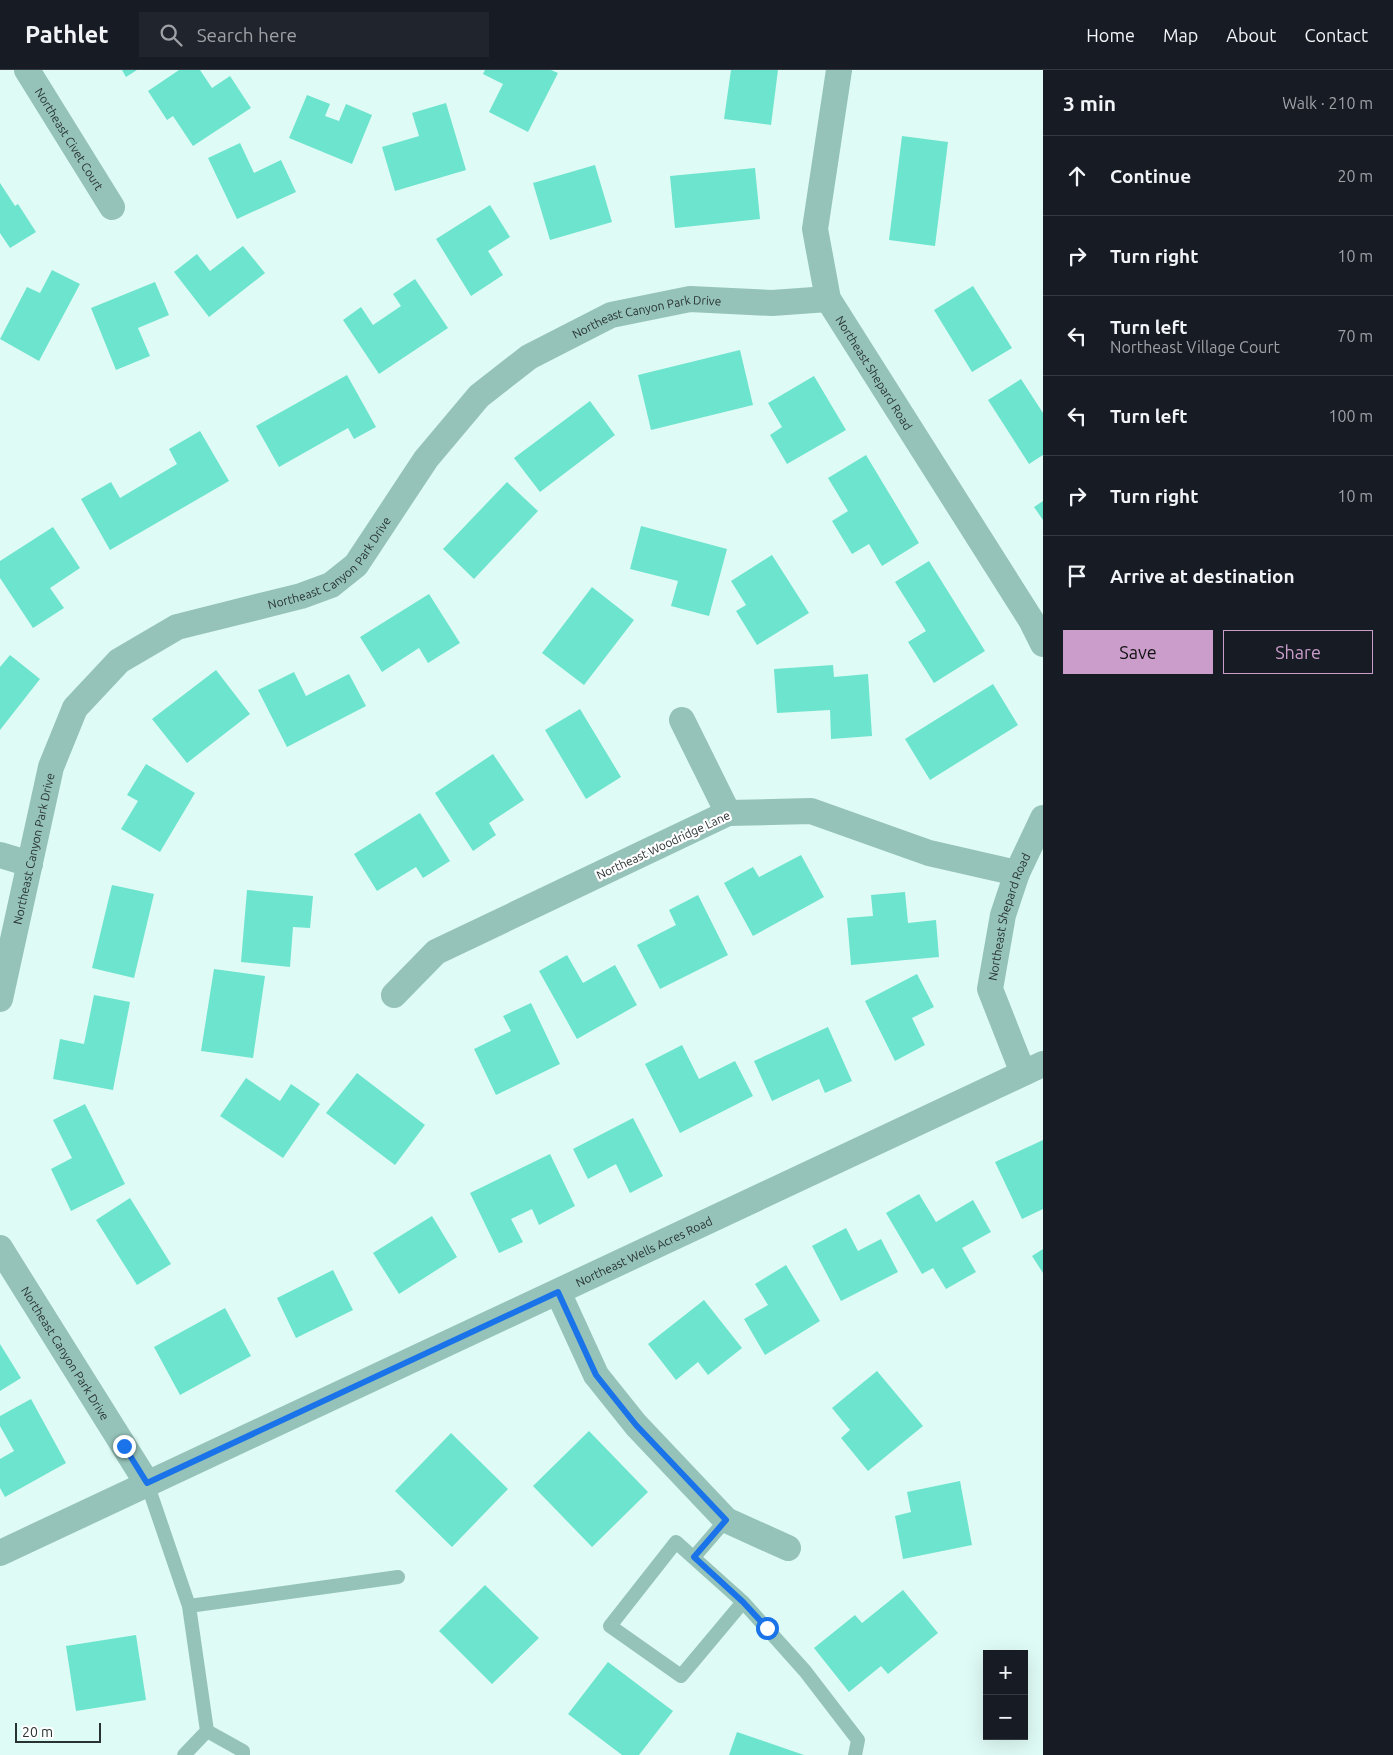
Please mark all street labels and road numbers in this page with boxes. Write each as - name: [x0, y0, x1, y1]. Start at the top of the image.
- street label: Northeast Civet Court: [33, 85, 106, 193]
- street label: Northeast Canyon Park Drive: [570, 293, 722, 340]
- street label: Northeast Shepard Road: [834, 313, 915, 432]
- street label: Northeast Canyon Park Drive: [266, 514, 393, 611]
- street label: Northeast Canyon Park Drive: [10, 772, 56, 926]
- street label: Northeast Woodridge Lane: [594, 808, 732, 882]
- street label: Northeast Shepard Road: [985, 851, 1032, 982]
- street label: Northeast Wells Acres Road: [573, 1214, 714, 1289]
- street label: Northeast Canyon Park Drive: [19, 1284, 112, 1422]

